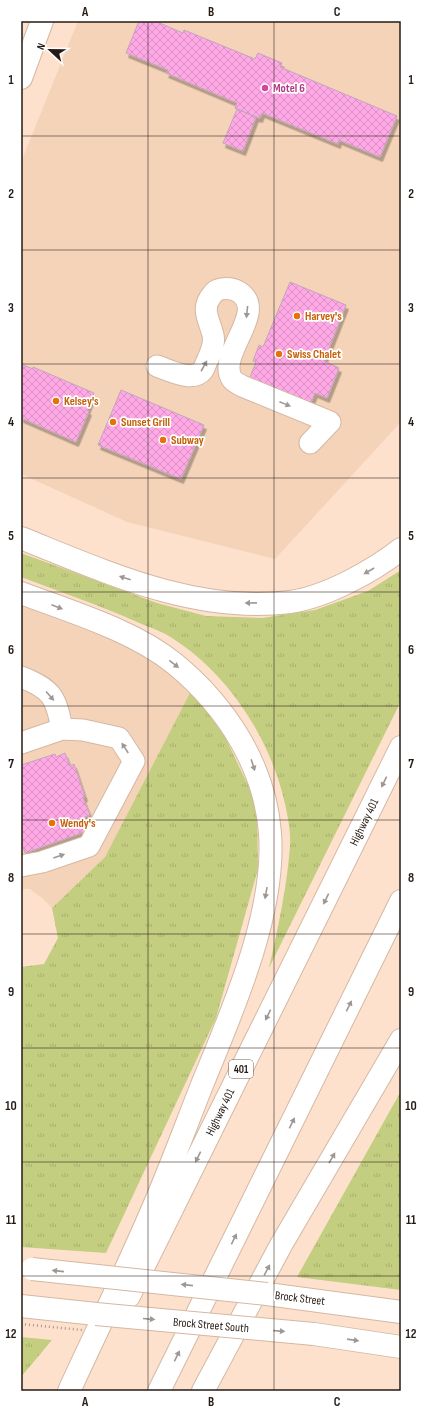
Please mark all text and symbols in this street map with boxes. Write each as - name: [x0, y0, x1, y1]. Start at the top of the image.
- text: A: [81, 4, 89, 20]
- text: B: [208, 4, 214, 20]
- text: C: [334, 4, 341, 20]
- north arrow: [30, 30, 70, 70]
- text: N: [34, 41, 48, 52]
- text: 1: [8, 72, 14, 88]
- text: 1: [408, 72, 414, 88]
- place label: Motel 6: [273, 81, 305, 96]
- marker: Motel 6: [260, 83, 270, 93]
- text: 2: [8, 186, 14, 202]
- text: 2: [408, 186, 414, 202]
- text: 3: [8, 300, 14, 316]
- text: 3: [408, 300, 414, 316]
- one-way arrow: [244, 306, 250, 318]
- place label: Harvey's: [305, 309, 342, 324]
- marker: Harvey's: [292, 311, 302, 321]
- place label: Swiss Chalet: [287, 347, 341, 362]
- marker: Swiss Chalet: [274, 349, 284, 359]
- one-way arrow: [201, 360, 207, 372]
- place label: Kelsey's: [64, 394, 99, 409]
- marker: Kelsey's: [51, 396, 61, 406]
- one-way arrow: [279, 401, 291, 407]
- text: 4: [8, 414, 14, 430]
- text: 4: [408, 414, 414, 430]
- place label: Sunset Grill: [121, 415, 170, 430]
- marker: Sunset Grill: [108, 417, 118, 427]
- place label: Subway: [171, 433, 204, 448]
- marker: Subway: [158, 435, 168, 445]
- text: 5: [8, 528, 14, 544]
- text: 5: [408, 528, 414, 544]
- one-way arrow: [364, 567, 374, 575]
- one-way arrow: [118, 575, 130, 581]
- one-way arrow: [244, 600, 257, 606]
- one-way arrow: [52, 605, 64, 611]
- text: 6: [8, 642, 14, 658]
- text: 6: [408, 642, 414, 658]
- one-way arrow: [168, 660, 179, 668]
- one-way arrow: [46, 691, 55, 701]
- one-way arrow: [121, 743, 129, 753]
- text: 7: [8, 756, 14, 772]
- text: 7: [408, 756, 414, 772]
- one-way arrow: [250, 760, 256, 772]
- one-way arrow: [381, 777, 387, 788]
- street label: Highway 401: [347, 796, 383, 848]
- place label: Wendy's: [60, 816, 96, 831]
- marker: Wendy's: [47, 818, 57, 828]
- one-way arrow: [53, 853, 65, 859]
- text: 8: [8, 870, 14, 886]
- text: 8: [408, 870, 414, 886]
- one-way arrow: [263, 887, 269, 899]
- one-way arrow: [323, 893, 329, 904]
- text: 9: [8, 984, 14, 1000]
- text: 9: [408, 984, 414, 1000]
- one-way arrow: [346, 1000, 352, 1012]
- one-way arrow: [265, 1009, 271, 1021]
- road number: 401: [229, 1060, 253, 1078]
- street label: Highway 401: [203, 1086, 239, 1138]
- text: 10: [5, 1098, 17, 1114]
- text: 10: [405, 1098, 417, 1114]
- one-way arrow: [289, 1117, 295, 1129]
- one-way arrow: [195, 1151, 201, 1162]
- one-way arrow: [329, 1152, 336, 1163]
- text: 11: [6, 1212, 16, 1228]
- text: 11: [406, 1212, 416, 1228]
- one-way arrow: [231, 1234, 237, 1245]
- one-way arrow: [264, 1264, 271, 1276]
- one-way arrow: [52, 1268, 64, 1275]
- one-way arrow: [181, 1282, 193, 1289]
- street label: Brock Street: [274, 1288, 326, 1309]
- street label: Brock Street South: [172, 1315, 249, 1336]
- one-way arrow: [143, 1316, 155, 1322]
- text: 12: [6, 1326, 17, 1342]
- text: 12: [406, 1326, 417, 1342]
- one-way arrow: [273, 1328, 285, 1334]
- one-way arrow: [347, 1337, 359, 1343]
- one-way arrow: [174, 1350, 180, 1362]
- text: A: [81, 1394, 89, 1410]
- text: B: [208, 1394, 214, 1410]
- text: C: [334, 1394, 341, 1410]

